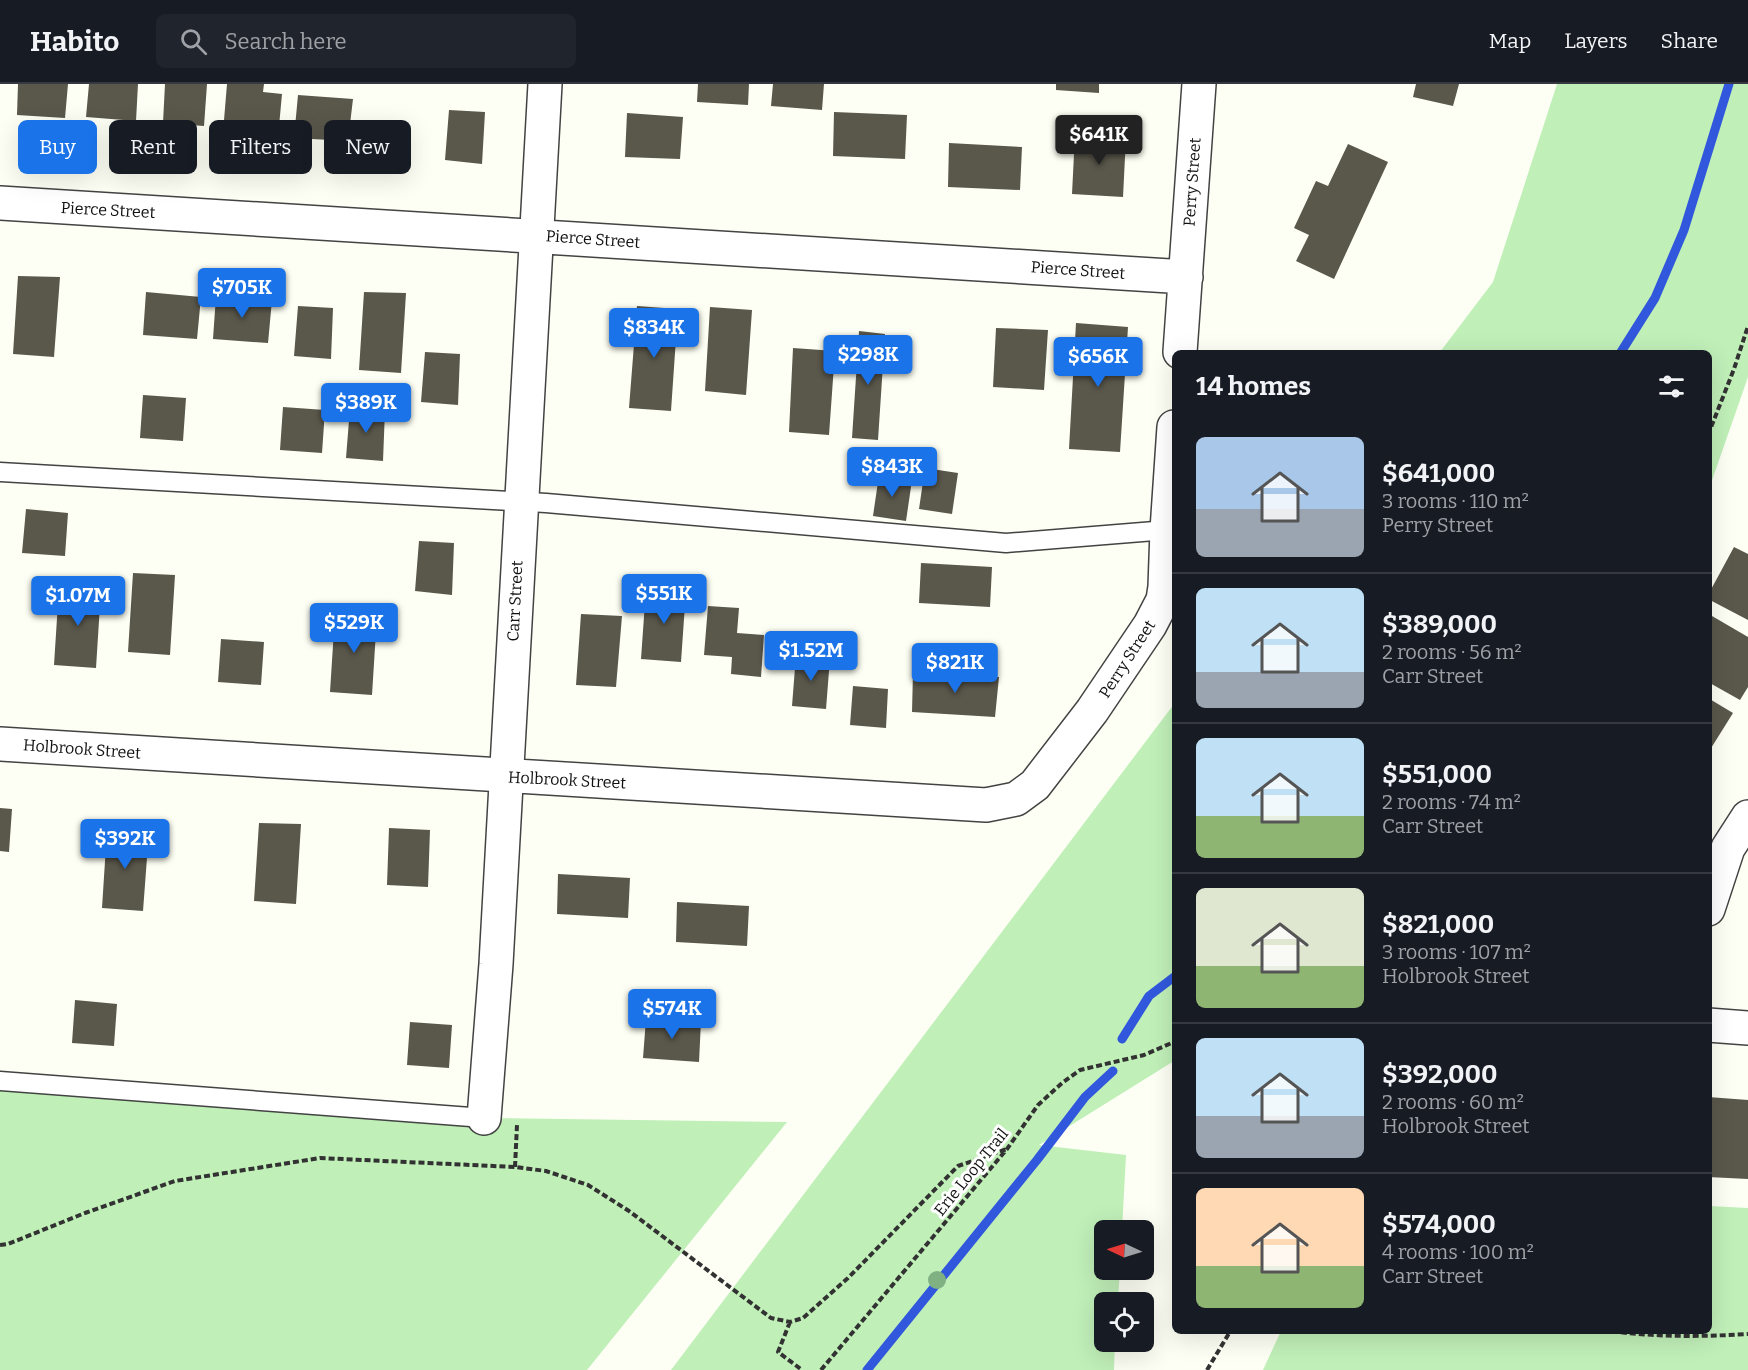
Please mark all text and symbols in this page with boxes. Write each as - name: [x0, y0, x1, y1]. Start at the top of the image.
- search box: [156, 14, 576, 68]
- text: Habito: [30, 25, 120, 58]
- icon: search: [177, 25, 210, 58]
- text: Search here: [225, 28, 347, 55]
- text: Map: [1489, 28, 1531, 54]
- text: Layers: [1564, 28, 1628, 54]
- text: Share: [1661, 28, 1718, 54]
- pin: $641K: [1057, 115, 1141, 166]
- chip: Buy: [18, 120, 97, 174]
- chip: Rent: [109, 120, 197, 174]
- chip: Filters: [209, 120, 312, 174]
- chip: New: [324, 120, 411, 174]
- text: $641K: [1069, 122, 1129, 146]
- street label: Perry Street: [1179, 137, 1205, 227]
- street label: Pierce Street: [60, 198, 156, 222]
- street label: Pierce Street: [545, 226, 641, 252]
- street label: Pierce Street: [1030, 257, 1126, 283]
- pin: $705K: [200, 268, 284, 319]
- text: $705K: [212, 275, 272, 299]
- pin: $834K: [612, 308, 696, 359]
- text: $834K: [623, 315, 685, 339]
- pin: $298K: [826, 335, 910, 386]
- pin: $656K: [1056, 337, 1140, 388]
- text: $298K: [837, 342, 899, 366]
- text: $656K: [1068, 344, 1128, 368]
- icon: filters: [1655, 370, 1688, 403]
- text: 14 homes: [1196, 371, 1311, 402]
- pin: $389K: [324, 383, 408, 434]
- text: $389K: [335, 390, 397, 414]
- pin: $843K: [850, 447, 934, 498]
- text: $843K: [861, 454, 923, 478]
- text: $641,000: [1382, 458, 1495, 489]
- icon: home: [1244, 461, 1316, 533]
- text: 3 rooms · 110 m²: [1382, 489, 1529, 513]
- text: Perry Street: [1382, 513, 1493, 537]
- street label: Carr Street: [503, 560, 527, 642]
- pin: $551K: [622, 574, 706, 625]
- pin: $1.07M: [29, 576, 127, 627]
- text: $551K: [636, 581, 692, 605]
- text: $1.07M: [45, 583, 111, 607]
- pin: $529K: [312, 603, 396, 654]
- text: $389,000: [1382, 609, 1497, 640]
- text: $529K: [324, 610, 384, 634]
- icon: home: [1244, 612, 1316, 684]
- street label: Perry Street: [1095, 616, 1159, 702]
- pin: $1.52M: [762, 631, 860, 682]
- text: $1.52M: [779, 638, 843, 662]
- text: 2 rooms · 56 m²: [1382, 640, 1522, 664]
- pin: $821K: [913, 643, 997, 694]
- text: $821K: [926, 650, 984, 674]
- text: Carr Street: [1382, 664, 1483, 688]
- street label: Holbrook Street: [22, 735, 142, 763]
- text: $551,000: [1382, 759, 1492, 790]
- icon: home: [1244, 762, 1316, 834]
- street label: Holbrook Street: [508, 767, 627, 793]
- text: 2 rooms · 74 m²: [1382, 790, 1521, 814]
- text: Carr Street: [1382, 814, 1483, 838]
- pin: $392K: [83, 819, 167, 870]
- text: $392K: [94, 826, 156, 850]
- text: $821,000: [1382, 909, 1494, 940]
- icon: home: [1244, 912, 1316, 984]
- text: 3 rooms · 107 m²: [1382, 940, 1531, 964]
- text: Holbrook Street: [1382, 964, 1530, 988]
- pin: $574K: [630, 989, 714, 1040]
- text: $574K: [642, 996, 702, 1020]
- text: $392,000: [1382, 1059, 1497, 1090]
- icon: home: [1244, 1062, 1316, 1134]
- text: 2 rooms · 60 m²: [1382, 1090, 1524, 1114]
- text: Holbrook Street: [1382, 1114, 1530, 1138]
- street label: Erie Loop Trail: [930, 1124, 1012, 1219]
- text: $574,000: [1382, 1209, 1496, 1240]
- icon: home: [1244, 1212, 1316, 1284]
- north arrow: [1094, 1220, 1154, 1280]
- map controls: [1094, 1220, 1154, 1352]
- text: 4 rooms · 100 m²: [1382, 1240, 1534, 1264]
- text: Carr Street: [1382, 1264, 1483, 1288]
- button: locate: [1094, 1292, 1154, 1352]

